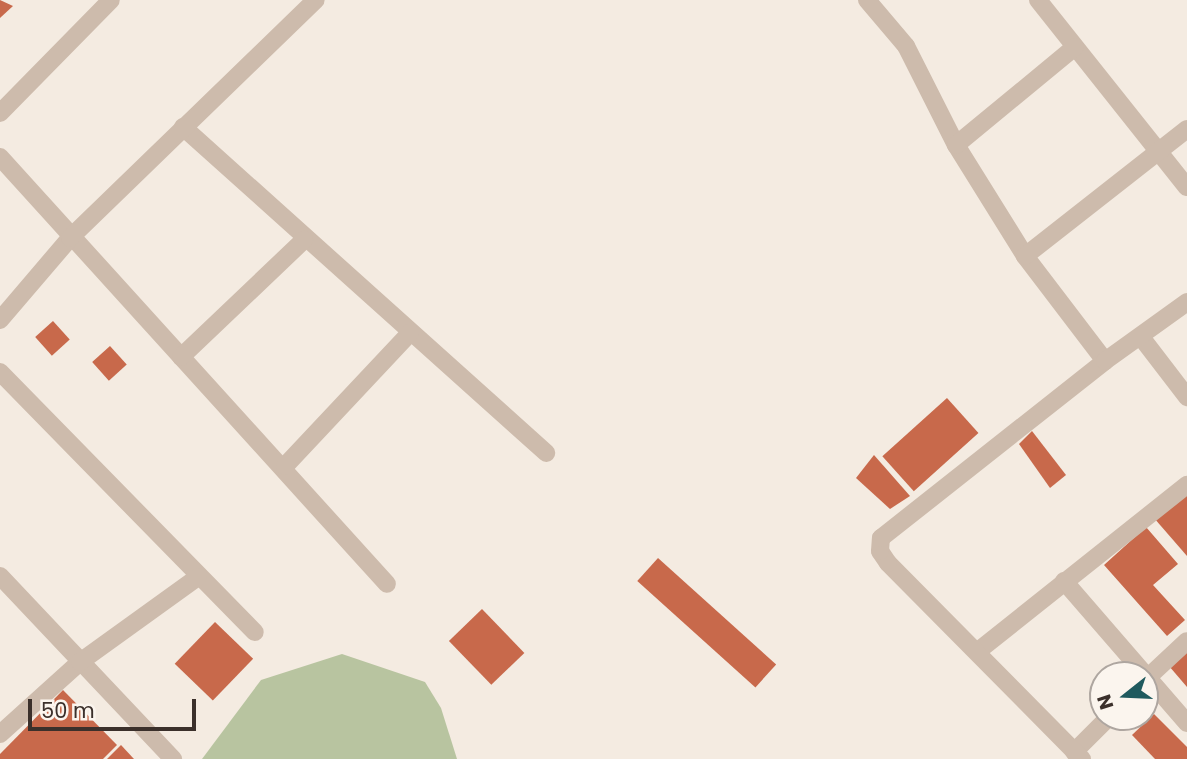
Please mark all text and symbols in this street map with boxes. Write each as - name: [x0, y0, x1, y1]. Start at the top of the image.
- north arrow: [1089, 661, 1159, 731]
- scale bar: [32, 686, 200, 730]
- text: N: [1090, 691, 1121, 713]
- text: 50 m: [41, 696, 95, 725]

